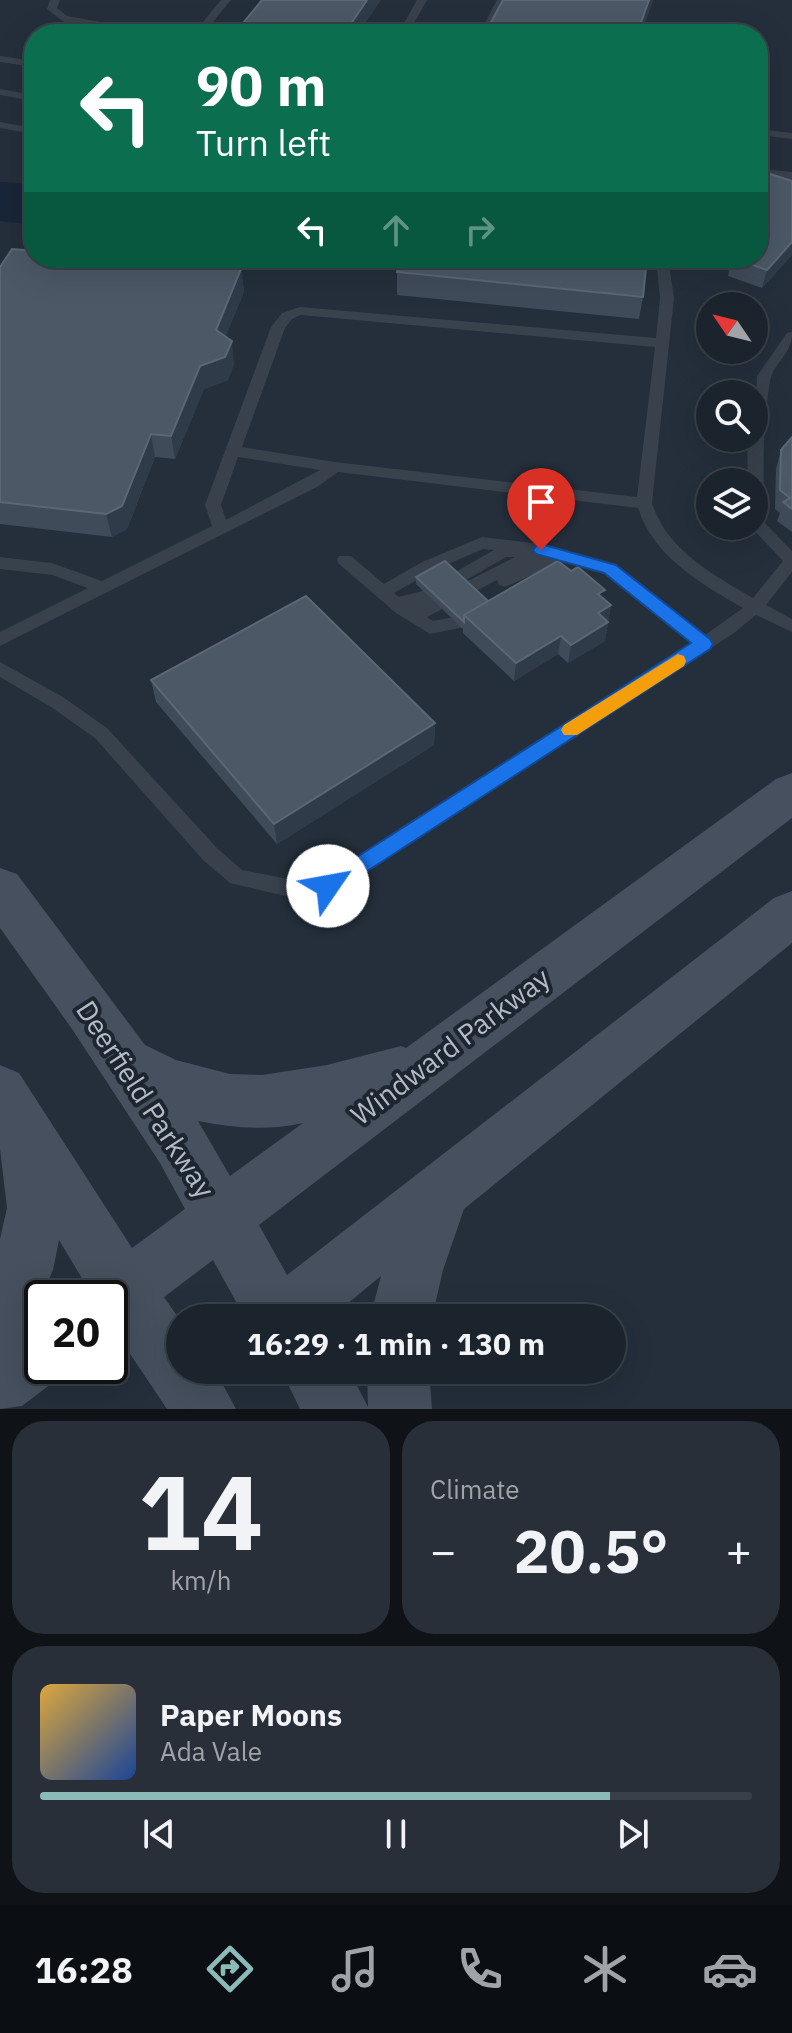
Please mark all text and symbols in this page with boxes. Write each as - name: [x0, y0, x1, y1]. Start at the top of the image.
- text: 90 m: [196, 49, 326, 121]
- icon: left: [64, 56, 168, 160]
- text: Turn left: [196, 119, 331, 166]
- icon: left: [290, 208, 334, 252]
- icon: ahead: [374, 208, 418, 252]
- icon: right: [458, 208, 502, 252]
- north arrow: [696, 292, 768, 364]
- map controls: [696, 292, 768, 540]
- button: search: [696, 380, 768, 452]
- pin: [507, 468, 575, 550]
- button: layers: [696, 468, 768, 540]
- icon: arrive: [519, 480, 563, 524]
- position arrow: [286, 844, 370, 928]
- street label: Windward Parkway: [343, 959, 557, 1133]
- street label: Deerfield Parkway: [68, 993, 224, 1205]
- speed limit sign: 20: [24, 1280, 128, 1384]
- text: 16:29 · 1 min · 130 m: [247, 1324, 545, 1363]
- text: 14: [139, 1443, 263, 1579]
- text: Climate: [430, 1472, 520, 1506]
- text: 20.5°: [514, 1511, 668, 1590]
- text: −: [430, 1522, 456, 1579]
- text: +: [726, 1522, 752, 1579]
- text: km/h: [170, 1563, 232, 1597]
- text: Paper Moons: [160, 1695, 342, 1734]
- text: Ada Vale: [160, 1734, 262, 1768]
- icon: previous: [137, 1812, 181, 1856]
- icon: pause: [374, 1812, 418, 1856]
- icon: next: [611, 1812, 655, 1856]
- icon: directions: [202, 1941, 258, 1997]
- icon: music: [327, 1941, 383, 1997]
- icon: phone: [452, 1941, 508, 1997]
- icon: climate: [577, 1941, 633, 1997]
- icon: car: [702, 1941, 758, 1997]
- text: 16:28: [34, 1946, 133, 1993]

